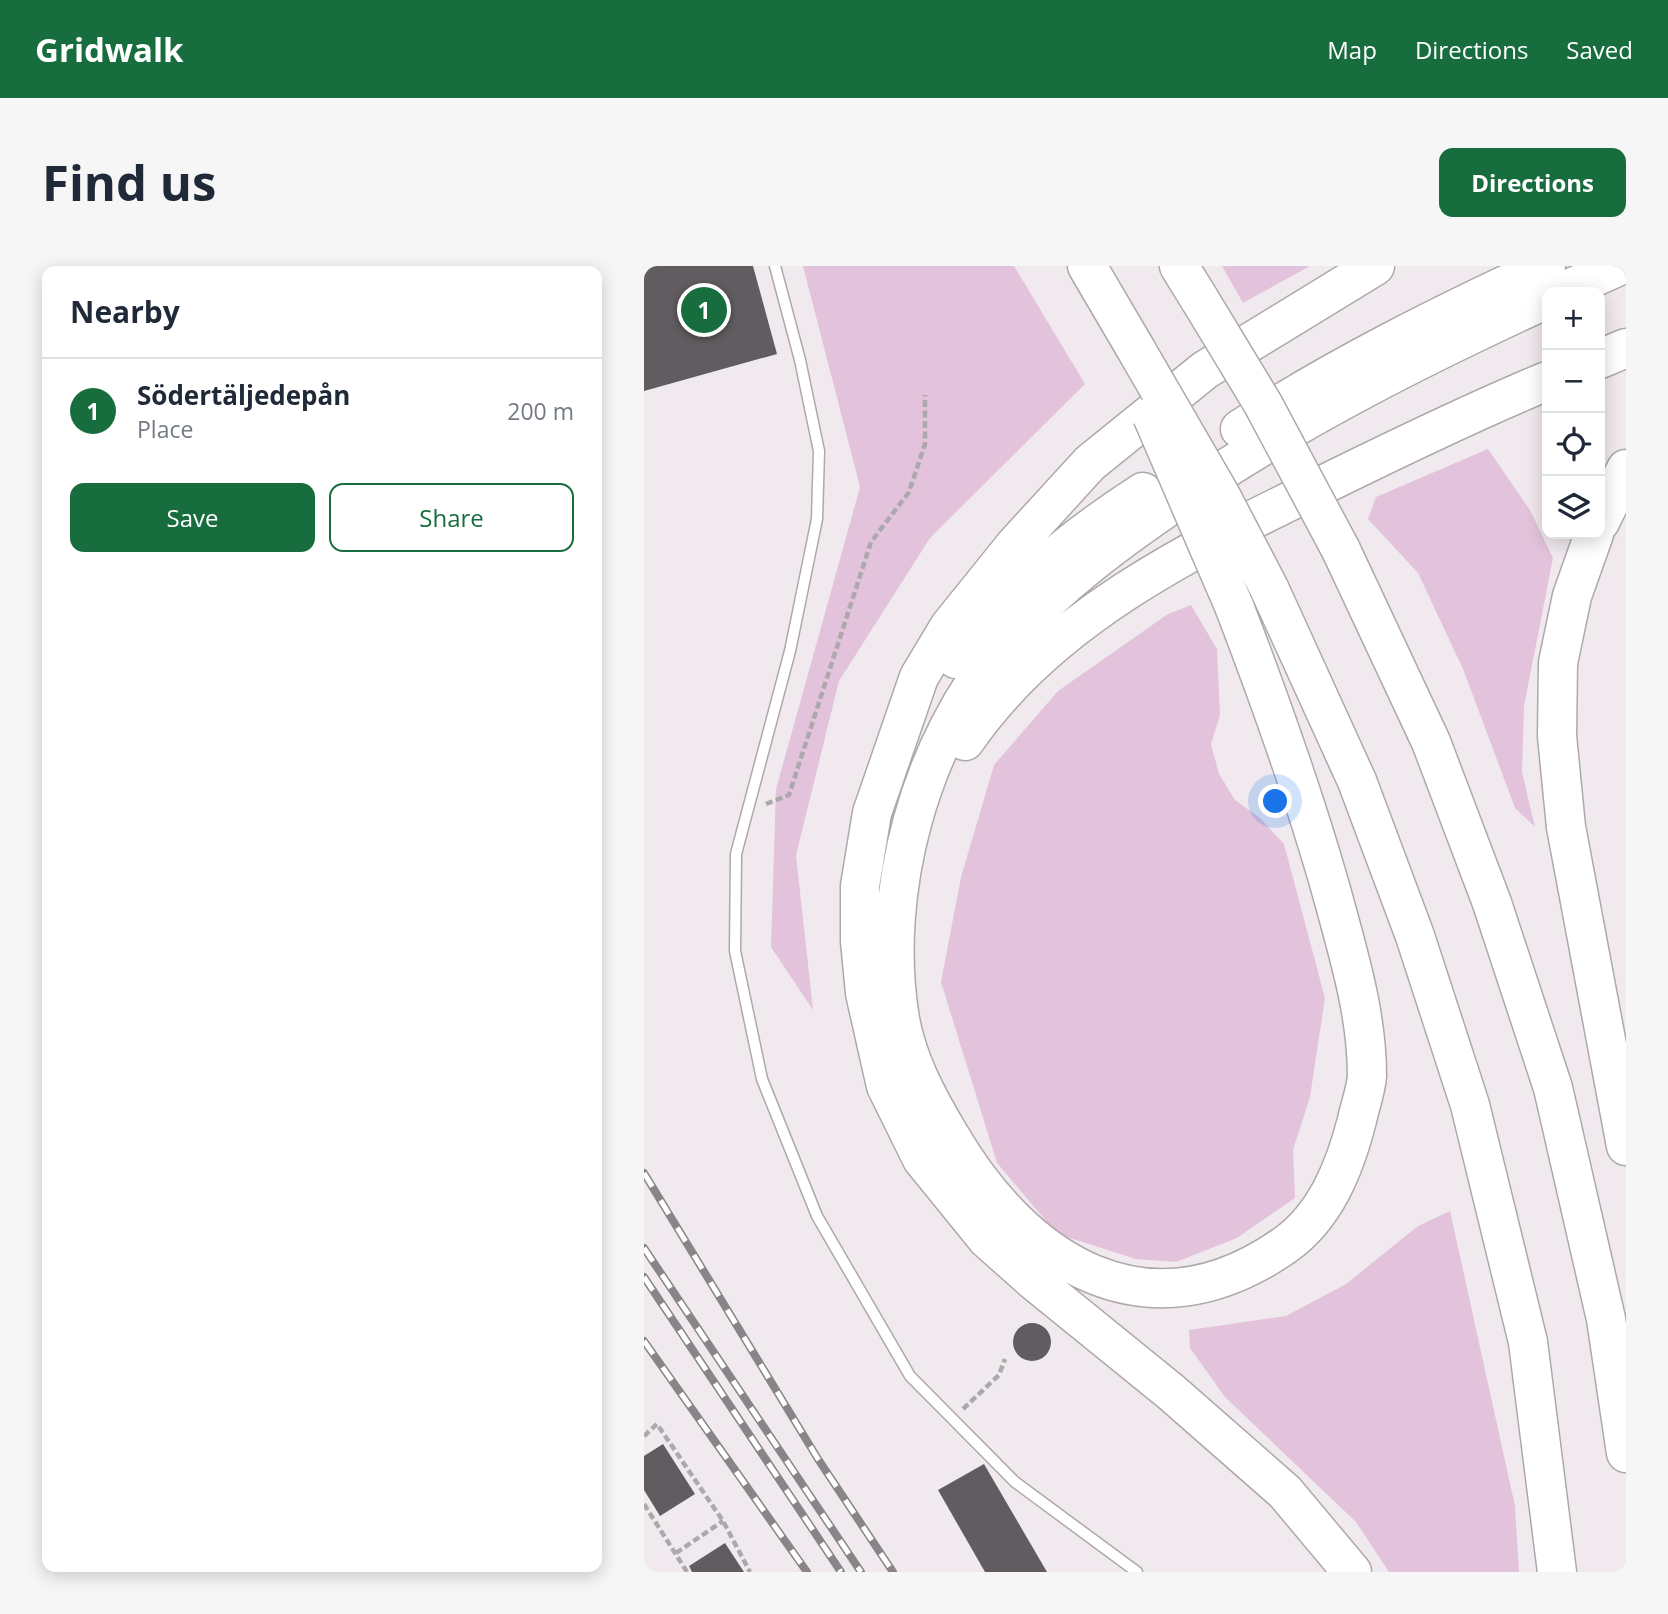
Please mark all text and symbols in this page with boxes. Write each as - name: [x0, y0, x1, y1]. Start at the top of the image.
- text: Gridwalk: [35, 27, 184, 72]
- text: Map: [1327, 33, 1377, 66]
- text: Directions: [1415, 33, 1528, 66]
- text: Saved: [1566, 33, 1633, 66]
- button: Directions: [1439, 148, 1626, 217]
- text: Find us: [42, 149, 216, 215]
- pin: 1: [681, 284, 727, 336]
- map controls: [1542, 287, 1605, 539]
- button: +: [1542, 287, 1605, 350]
- text: Nearby: [70, 291, 180, 332]
- button: −: [1542, 350, 1605, 413]
- text: Södertäljedepån: [137, 377, 350, 413]
- text: 1: [86, 395, 100, 427]
- text: 200 m: [507, 395, 574, 427]
- text: Place: [137, 413, 193, 445]
- button: locate: [1542, 413, 1605, 476]
- button: layers: [1542, 476, 1605, 539]
- button: Save: [70, 483, 315, 552]
- button: Share: [329, 483, 574, 552]
- your location: [1258, 784, 1292, 818]

